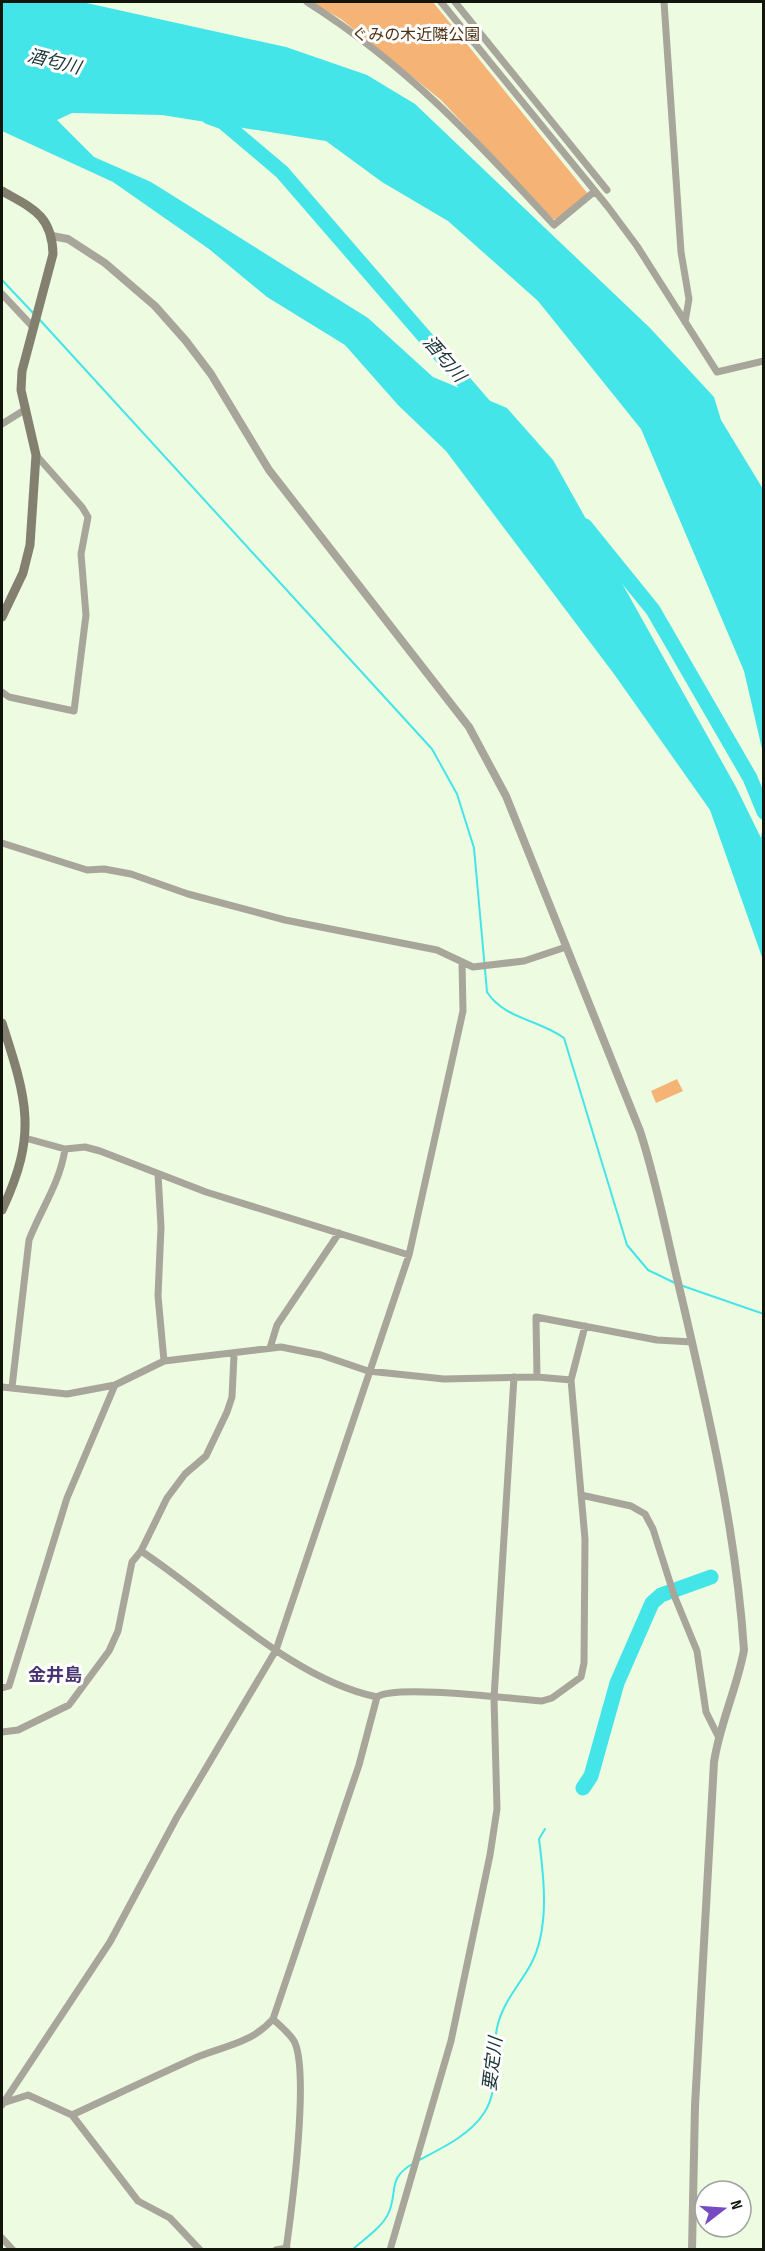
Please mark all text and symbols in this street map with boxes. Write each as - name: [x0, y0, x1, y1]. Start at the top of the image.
- park label: ぐみの木近隣公園: [352, 26, 480, 45]
- water label: 酒匂川: [25, 45, 85, 79]
- water label: 酒匂川: [418, 332, 471, 388]
- district label: 金井島: [28, 1665, 82, 1686]
- water label: 要定川: [479, 2034, 507, 2092]
- north arrow: [693, 2179, 753, 2239]
- text: N: [726, 2198, 746, 2212]

